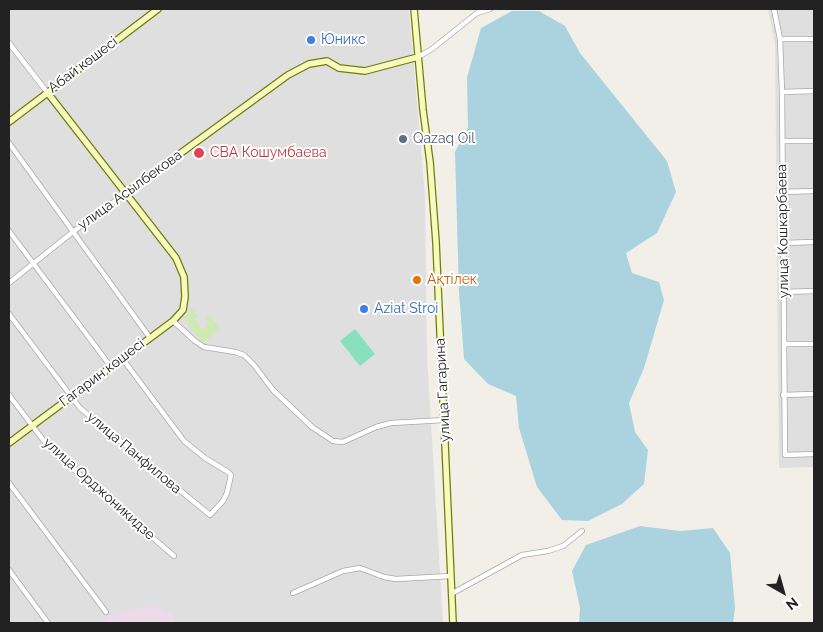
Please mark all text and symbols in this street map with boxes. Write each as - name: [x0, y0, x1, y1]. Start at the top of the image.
- place label: Юникс: [321, 32, 366, 48]
- street label: Абай көшесі: [45, 33, 121, 97]
- marker: Юникс: [305, 34, 317, 46]
- place label: Qazaq Oil: [413, 131, 475, 147]
- marker: Qazaq Oil: [397, 133, 409, 145]
- place label: СВА Кошумбаева: [210, 145, 327, 161]
- marker: СВА Кошумбаева: [192, 146, 206, 160]
- street label: улица Асылбекова: [75, 147, 185, 233]
- street label: улица Кошкарбаева: [773, 164, 793, 298]
- place label: Ақтілек: [427, 272, 477, 288]
- marker: Ақтілек: [411, 274, 423, 286]
- place label: Aziat Stroi: [374, 301, 438, 317]
- marker: Aziat Stroi: [358, 303, 370, 315]
- street label: Гагарин көшесі: [56, 336, 148, 410]
- street label: улица Гагарина: [432, 338, 454, 442]
- street label: улица Панфилова: [83, 408, 185, 498]
- street label: улица Орджоникидзе: [40, 434, 158, 544]
- north arrow: [758, 567, 808, 617]
- text: N: [783, 594, 801, 613]

